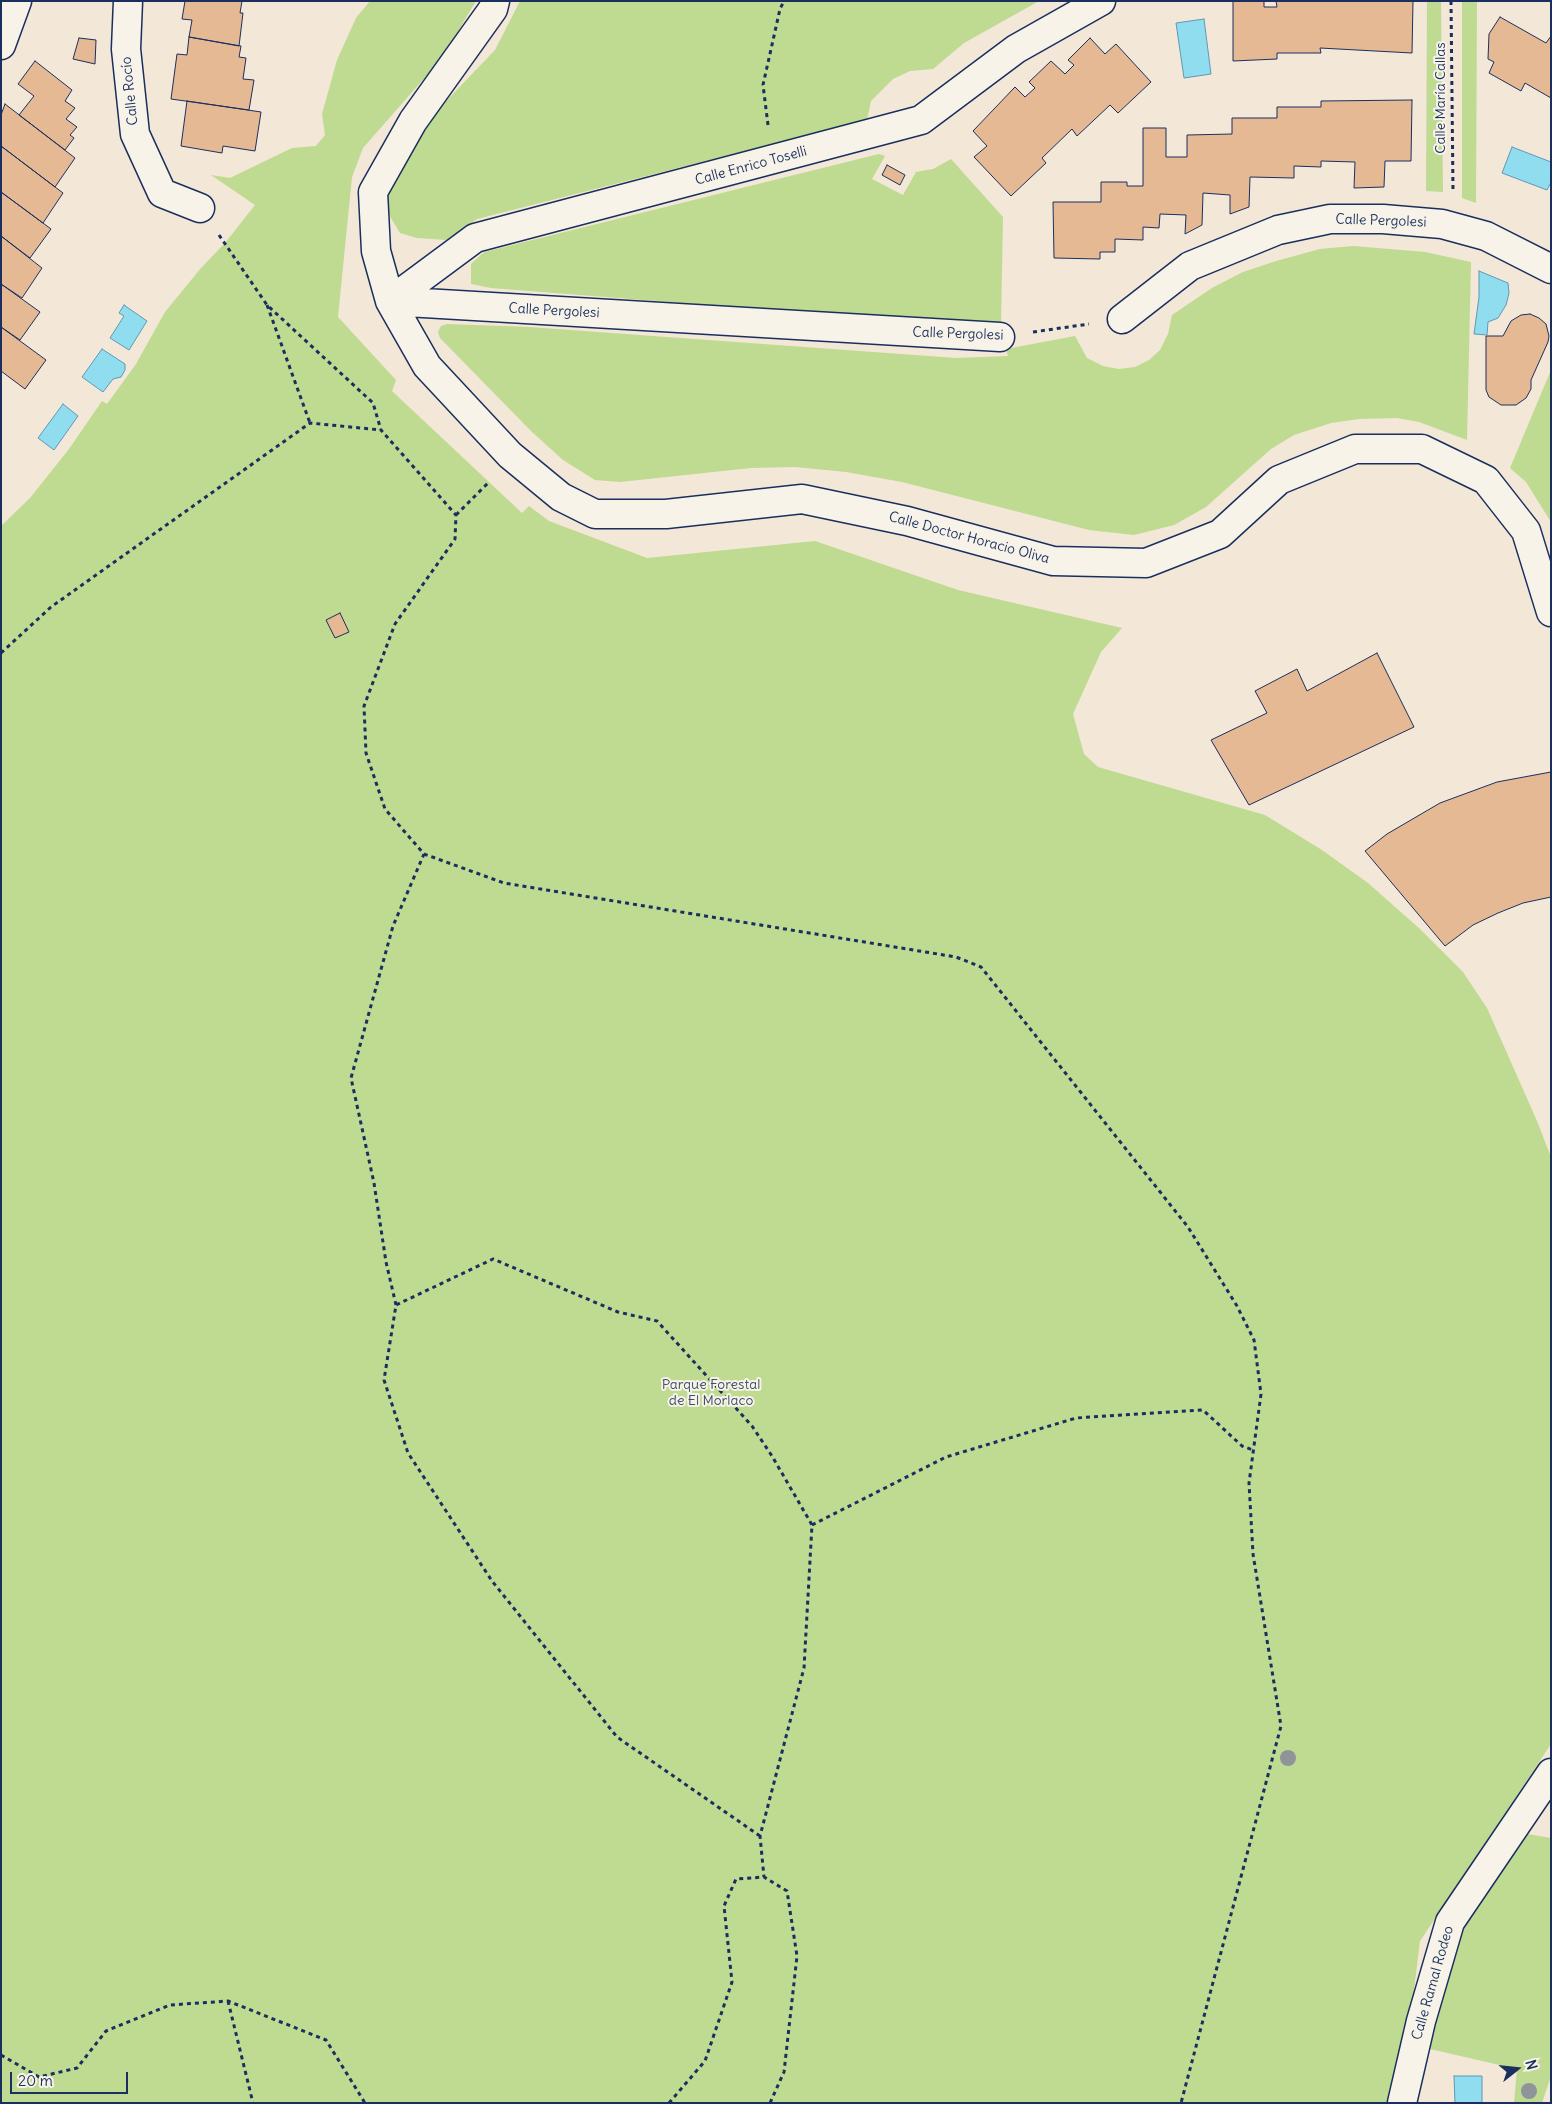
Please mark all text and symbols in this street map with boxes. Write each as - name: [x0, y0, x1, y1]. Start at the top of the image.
- street label: Calle María Callas: [1433, 42, 1449, 154]
- street label: Calle Rocío: [118, 56, 142, 126]
- street label: Calle Enrico Toselli: [693, 143, 809, 189]
- street label: Calle Pergolesi: [1335, 211, 1427, 231]
- street label: Calle Pergolesi: [508, 300, 600, 322]
- street label: Calle Pergolesi: [912, 324, 1004, 344]
- street label: Calle Doctor Horacio Oliva: [887, 508, 1051, 568]
- park label: Parque Forestal de El Morlaco: [662, 1377, 760, 1410]
- street label: Calle Ramal Rodeo: [1409, 1924, 1457, 2042]
- north arrow: [1492, 2044, 1542, 2094]
- text: N: [1521, 2058, 1541, 2072]
- scale bar: [12, 2062, 130, 2094]
- text: 20 m: [18, 2071, 53, 2090]

